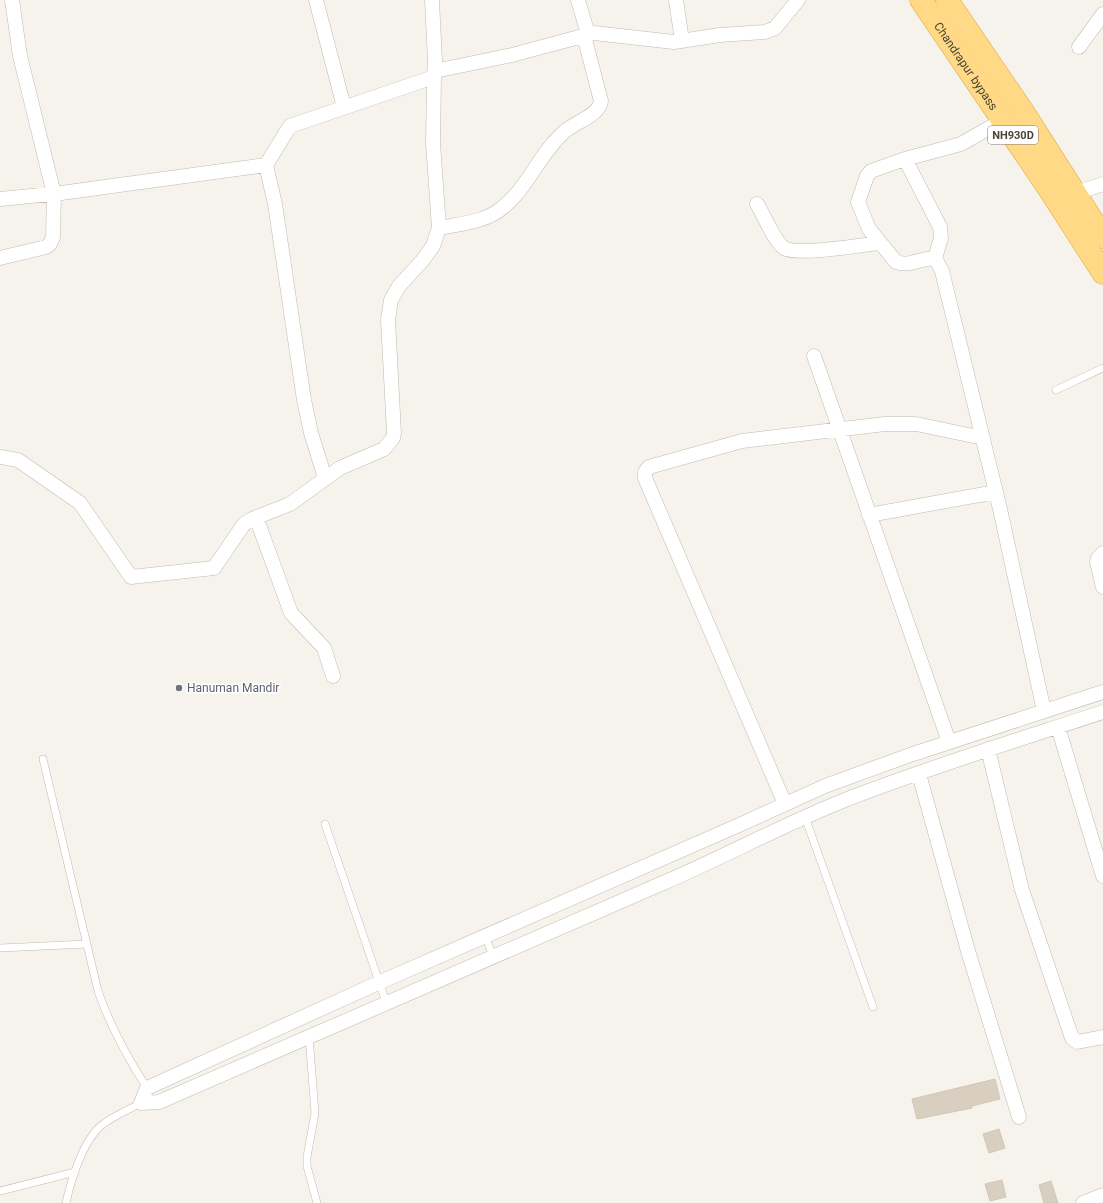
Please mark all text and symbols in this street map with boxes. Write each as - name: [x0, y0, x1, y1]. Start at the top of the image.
- street label: Chandrapur bypass: [931, 20, 1001, 113]
- road number: NH930D: [988, 126, 1038, 144]
- place label: Hanuman Mandir: [187, 681, 279, 695]
- marker: Hanuman Mandir: [174, 683, 184, 693]

